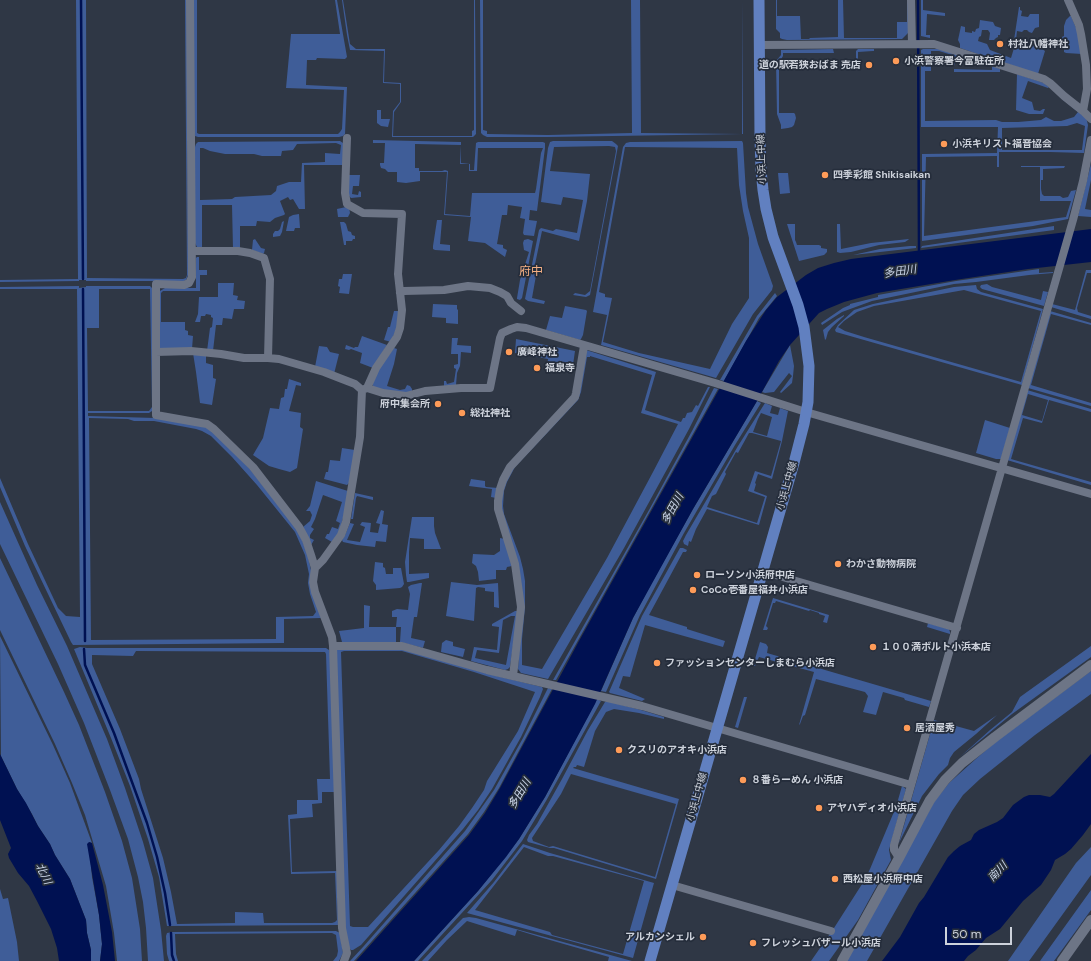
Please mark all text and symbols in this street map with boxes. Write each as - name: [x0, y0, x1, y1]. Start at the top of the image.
- place label: 村社八幡神社: [1008, 38, 1068, 50]
- marker: 村社八幡神社: [995, 39, 1005, 49]
- place label: 小浜警察署今富駐在所: [904, 55, 1004, 67]
- marker: 小浜警察署今富駐在所: [891, 56, 901, 66]
- place label: 道の駅若狭おばま 売店: [759, 59, 861, 71]
- marker: 道の駅若狭おばま 売店: [864, 60, 874, 70]
- street label: 小浜上中線: [755, 134, 769, 184]
- place label: 小浜キリスト福音協会: [952, 138, 1052, 150]
- marker: 小浜キリスト福音協会: [939, 139, 949, 149]
- place label: 四季彩館 Shikisaikan: [833, 169, 930, 181]
- marker: 四季彩館 Shikisaikan: [820, 170, 830, 180]
- water label: 多田川: [883, 263, 917, 281]
- district label: 府中: [519, 265, 543, 279]
- place label: 廣峰神社: [517, 346, 557, 358]
- marker: 廣峰神社: [504, 347, 514, 357]
- place label: 福泉寺: [545, 362, 575, 374]
- marker: 福泉寺: [532, 363, 542, 373]
- place label: 府中集会所: [380, 398, 430, 410]
- marker: 府中集会所: [433, 399, 443, 409]
- place label: 総社神社: [470, 407, 510, 419]
- marker: 総社神社: [457, 408, 467, 418]
- street label: 小浜上中線: [774, 460, 800, 512]
- water label: 多田川: [659, 491, 687, 527]
- place label: わかさ動物病院: [846, 558, 916, 570]
- marker: わかさ動物病院: [833, 559, 843, 569]
- place label: ローソン小浜府中店: [705, 569, 795, 581]
- marker: ローソン小浜府中店: [692, 570, 702, 580]
- place label: CoCo壱番屋福井小浜店: [701, 584, 808, 596]
- marker: CoCo壱番屋福井小浜店: [688, 585, 698, 595]
- place label: １００満ボルト小浜本店: [881, 641, 991, 653]
- marker: １００満ボルト小浜本店: [868, 642, 878, 652]
- place label: ファッションセンターしまむら小浜店: [665, 657, 835, 669]
- marker: ファッションセンターしまむら小浜店: [652, 658, 662, 668]
- place label: 居酒屋秀: [915, 722, 955, 734]
- marker: 居酒屋秀: [902, 723, 912, 733]
- place label: クスリのアオキ小浜店: [627, 744, 727, 756]
- marker: クスリのアオキ小浜店: [614, 745, 624, 755]
- street label: 小浜上中線: [684, 771, 710, 823]
- place label: ８番らーめん 小浜店: [751, 774, 843, 786]
- marker: ８番らーめん 小浜店: [738, 775, 748, 785]
- water label: 多田川: [506, 776, 534, 812]
- place label: アヤハディオ小浜店: [827, 802, 917, 814]
- marker: アヤハディオ小浜店: [814, 803, 824, 813]
- water label: 南川: [986, 860, 1010, 884]
- water label: 北川: [32, 861, 54, 887]
- place label: 西松屋小浜府中店: [843, 873, 923, 885]
- marker: 西松屋小浜府中店: [830, 874, 840, 884]
- scale bar: [947, 919, 1014, 945]
- text: 50 m: [952, 926, 981, 942]
- place label: アルカンシェル: [625, 931, 695, 943]
- marker: アルカンシェル: [698, 932, 708, 942]
- place label: フレッシュバザール小浜店: [761, 937, 881, 949]
- marker: フレッシュバザール小浜店: [748, 938, 758, 948]

